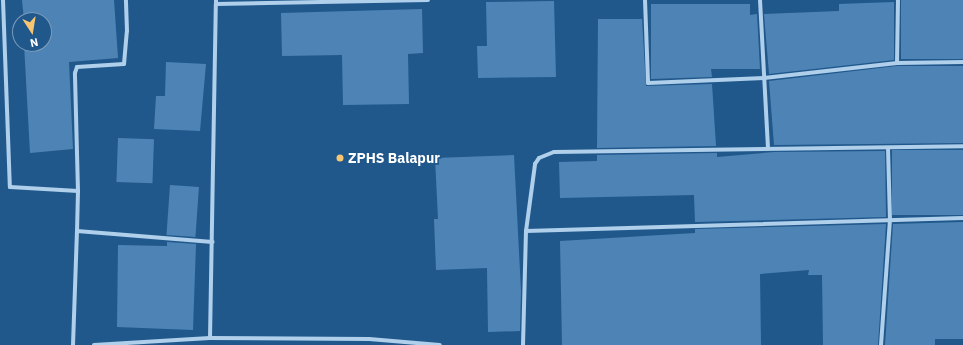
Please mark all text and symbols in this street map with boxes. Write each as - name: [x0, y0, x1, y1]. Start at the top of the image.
- north arrow: [12, 12, 52, 52]
- text: N: [29, 35, 40, 50]
- place label: ZPHS Balapur: [348, 150, 440, 166]
- marker: ZPHS Balapur: [335, 153, 345, 163]

